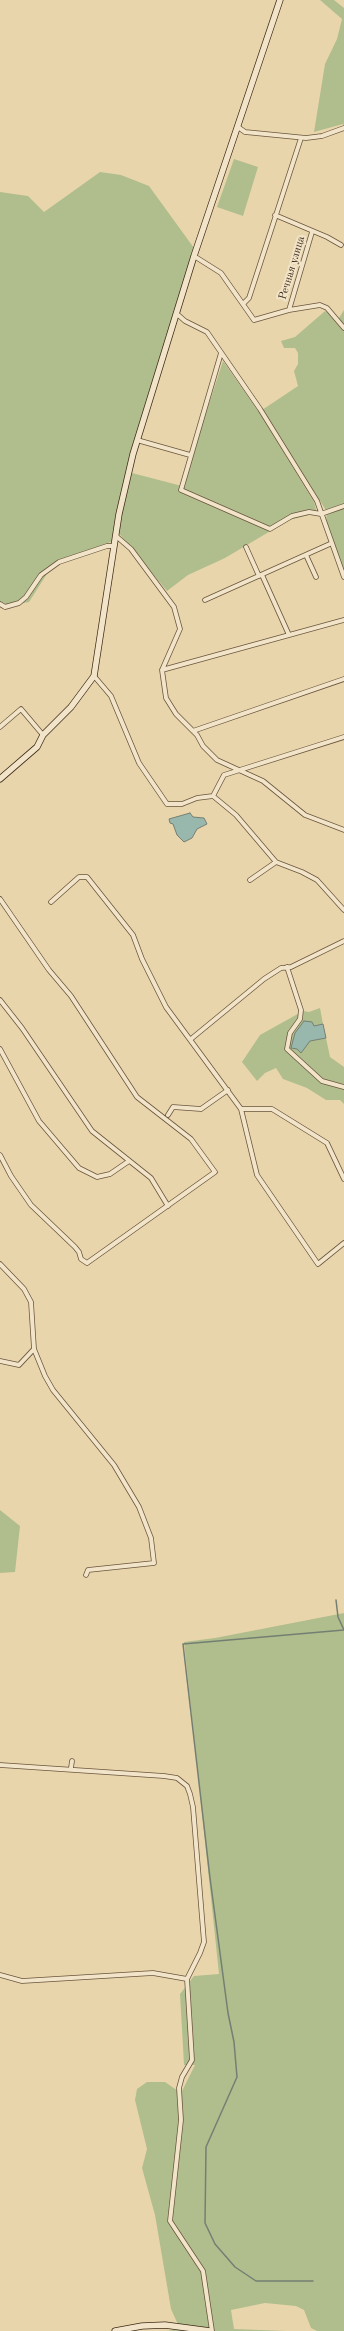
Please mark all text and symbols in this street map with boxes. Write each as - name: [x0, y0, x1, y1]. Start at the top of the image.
- street label: Речная улица: [276, 235, 308, 301]

